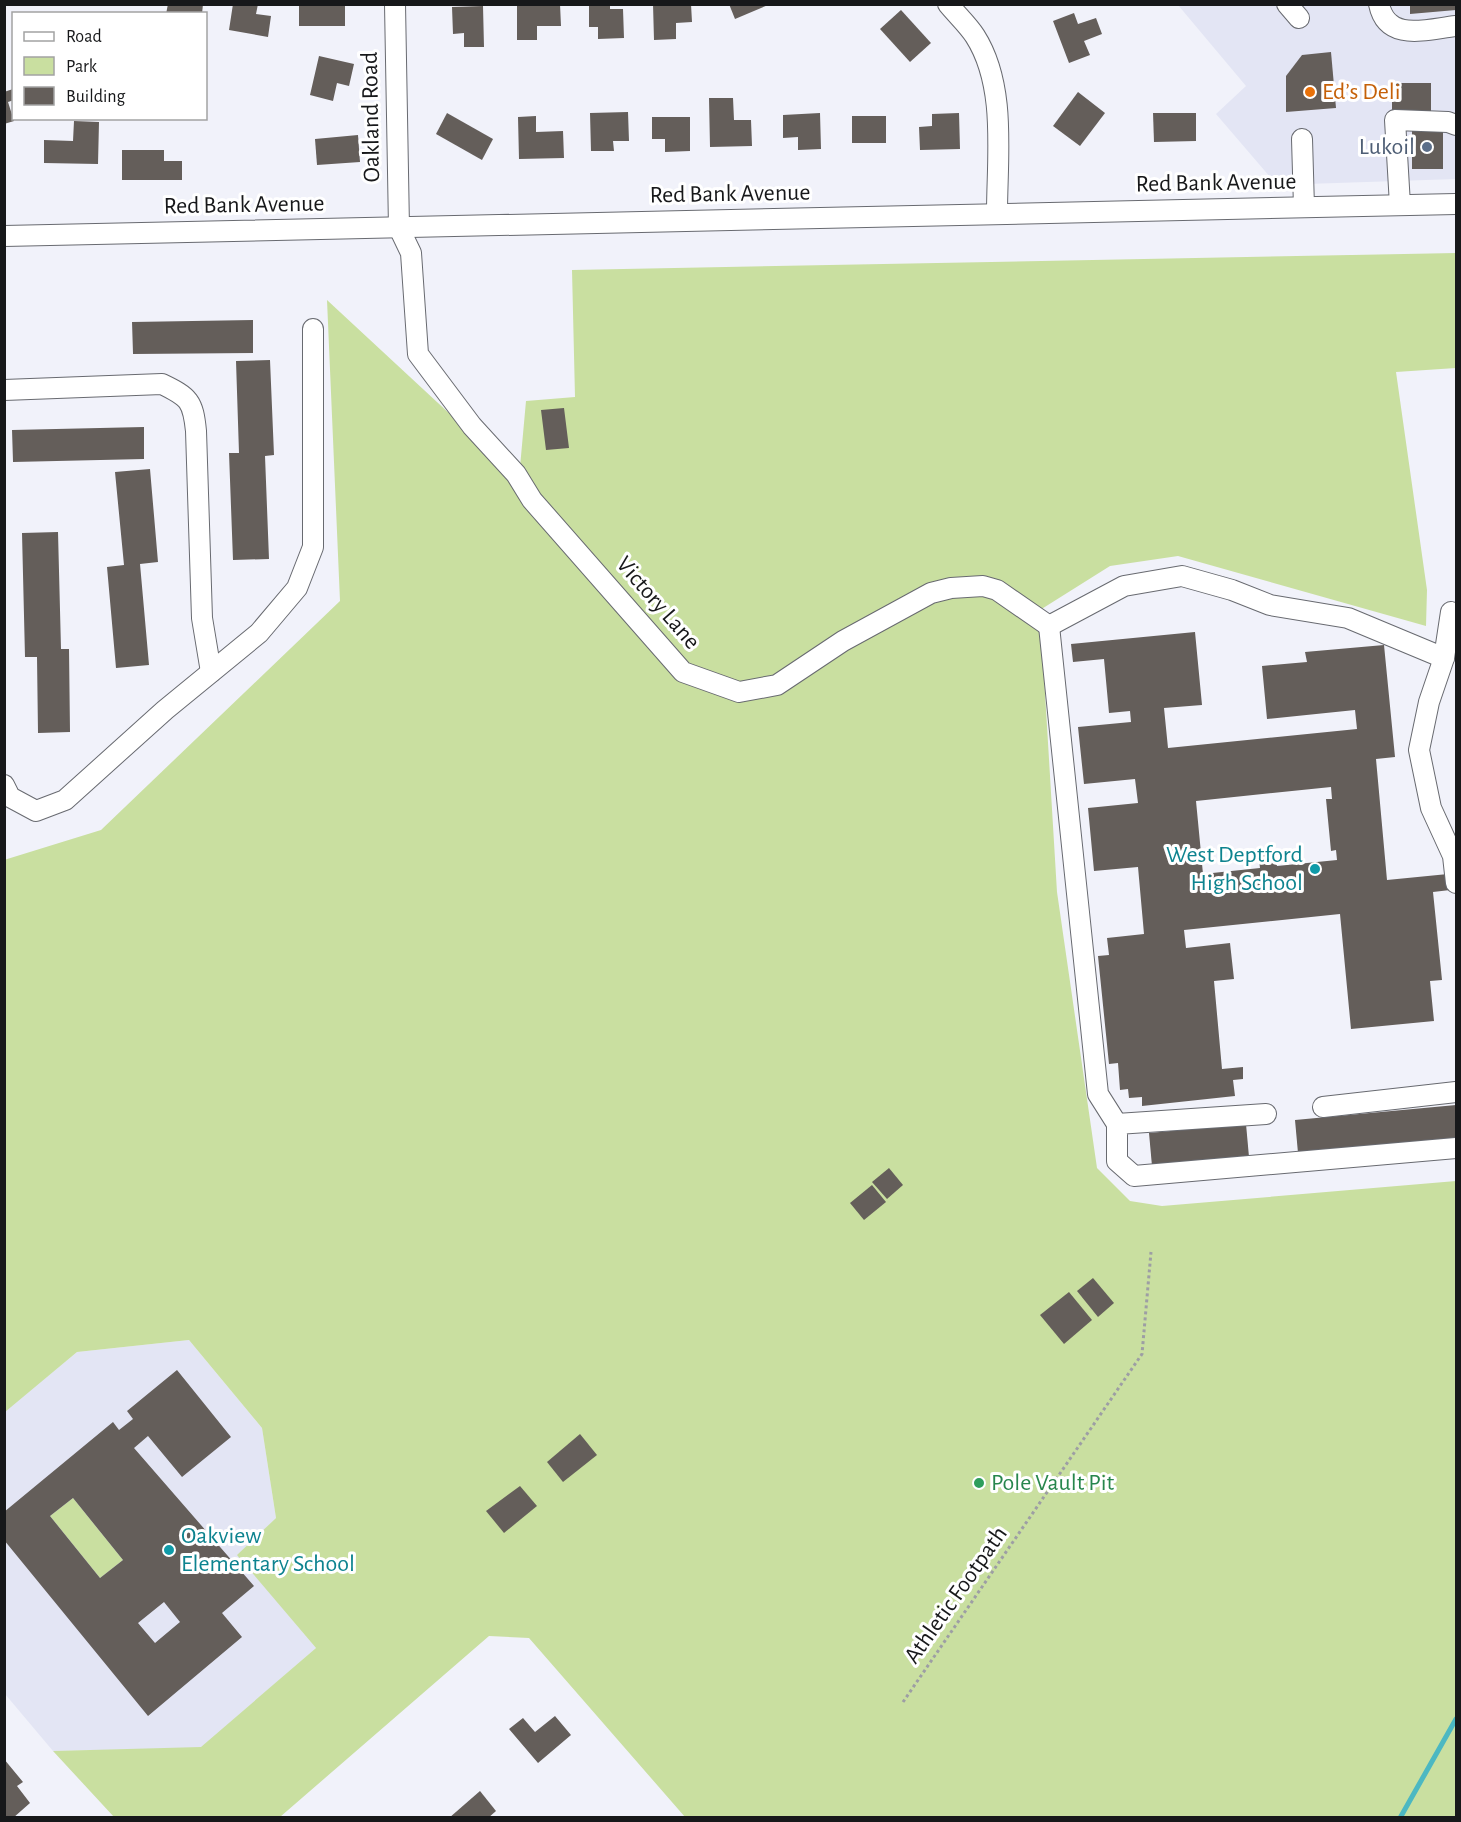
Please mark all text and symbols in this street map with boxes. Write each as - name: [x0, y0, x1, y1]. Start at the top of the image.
- legend: [12, 12, 207, 120]
- text: Road: [66, 28, 102, 46]
- street label: Oakland Road: [358, 52, 384, 182]
- text: Park: [66, 58, 98, 76]
- place label: Ed’s Deli: [1322, 80, 1401, 104]
- marker: Ed’s Deli: [1303, 85, 1317, 99]
- text: Building: [66, 88, 126, 106]
- place label: Lukoil: [1359, 135, 1415, 159]
- marker: Lukoil: [1420, 140, 1434, 154]
- street label: Red Bank Avenue: [1135, 170, 1297, 196]
- street label: Red Bank Avenue: [649, 181, 811, 207]
- street label: Red Bank Avenue: [163, 192, 325, 218]
- street label: Victory Lane: [612, 552, 704, 654]
- place label: West Deptford High School: [1166, 843, 1303, 895]
- marker: West Deptford High School: [1308, 862, 1322, 876]
- place label: Pole Vault Pit: [991, 1471, 1115, 1495]
- marker: Pole Vault Pit: [972, 1476, 986, 1490]
- street label: Athletic Footpath: [900, 1522, 1012, 1668]
- place label: Oakview Elementary School: [181, 1524, 355, 1576]
- marker: Oakview Elementary School: [162, 1543, 176, 1557]

